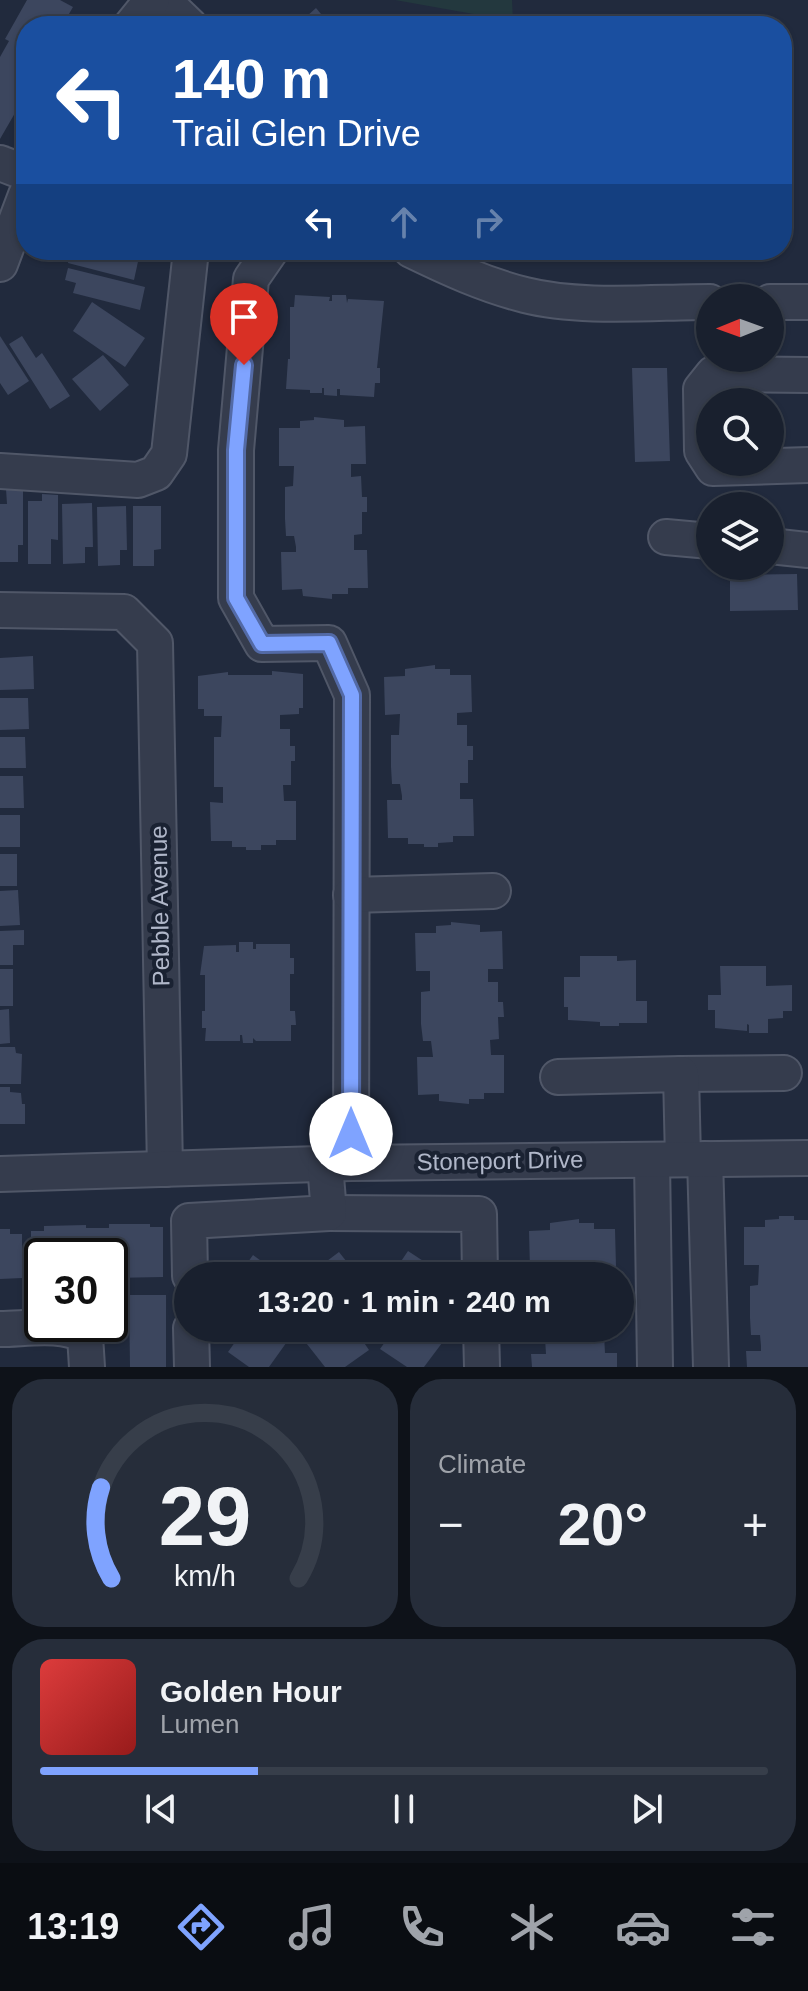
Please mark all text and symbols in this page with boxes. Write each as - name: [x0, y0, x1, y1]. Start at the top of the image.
- text: 140 m: [172, 47, 331, 110]
- icon: left: [40, 48, 144, 152]
- text: Trail Glen Drive: [172, 113, 421, 154]
- icon: left: [298, 200, 342, 244]
- icon: ahead: [382, 200, 426, 244]
- icon: right: [466, 200, 510, 244]
- pin: [210, 283, 278, 365]
- north arrow: [696, 284, 784, 372]
- map controls: [696, 284, 784, 580]
- icon: arrive: [222, 295, 266, 339]
- button: search: [696, 388, 784, 476]
- button: layers: [696, 492, 784, 580]
- street label: Pebble Avenue: [145, 825, 174, 987]
- position arrow: [309, 1092, 393, 1176]
- street label: Stoneport Drive: [416, 1146, 584, 1175]
- speed limit sign: 30: [24, 1238, 128, 1342]
- text: 13:20 · 1 min · 240 m: [257, 1285, 551, 1318]
- text: Climate: [438, 1449, 526, 1479]
- text: 29: [159, 1470, 251, 1563]
- text: 20°: [558, 1491, 648, 1558]
- text: −: [438, 1500, 464, 1549]
- text: +: [742, 1500, 768, 1549]
- text: km/h: [174, 1560, 236, 1592]
- text: Golden Hour: [160, 1675, 342, 1708]
- text: Lumen: [160, 1709, 240, 1739]
- icon: previous: [139, 1787, 183, 1831]
- icon: pause: [382, 1787, 426, 1831]
- icon: next: [625, 1787, 669, 1831]
- icon: directions: [173, 1899, 229, 1955]
- icon: music: [284, 1899, 340, 1955]
- icon: phone: [394, 1899, 450, 1955]
- icon: climate: [504, 1899, 560, 1955]
- icon: car: [615, 1899, 671, 1955]
- icon: filters: [725, 1899, 781, 1955]
- text: 13:19: [27, 1906, 119, 1947]

